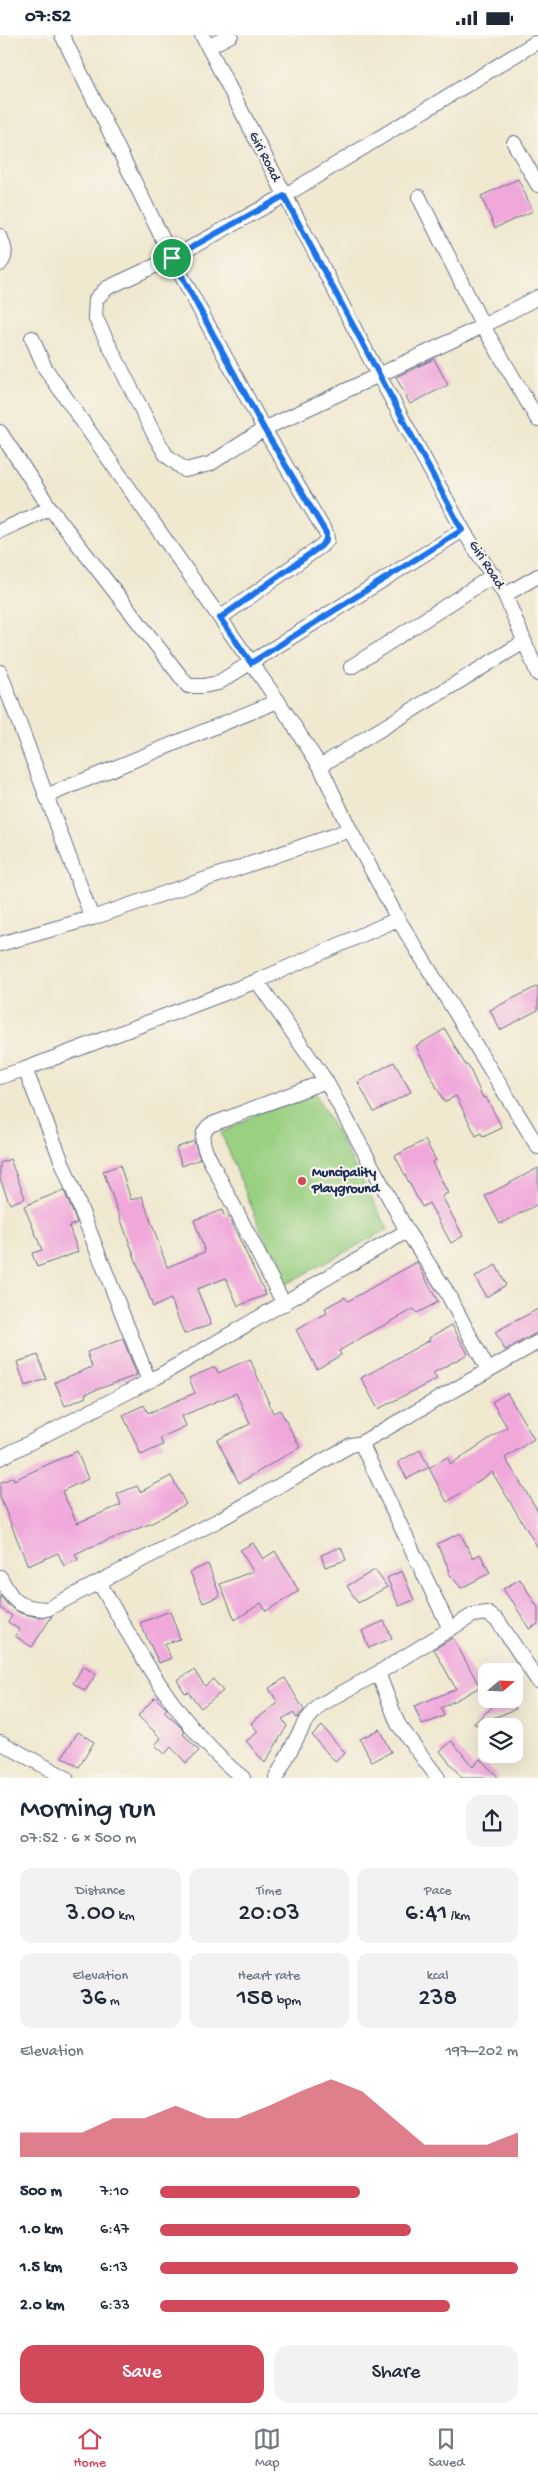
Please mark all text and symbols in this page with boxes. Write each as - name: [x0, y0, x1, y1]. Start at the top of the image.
- text: 07:52: [25, 6, 71, 29]
- street label: Giri Road: [244, 129, 285, 186]
- pin: [151, 237, 193, 279]
- icon: arrive: [158, 244, 186, 272]
- street label: Giri Road: [464, 538, 509, 594]
- place label: Muncipality Playground: [311, 1165, 381, 1198]
- marker: Muncipality Playground: [296, 1175, 308, 1187]
- north arrow: [478, 1663, 522, 1707]
- map controls: [478, 1663, 523, 1763]
- button: layers: [478, 1718, 523, 1763]
- text: Morning run: [20, 1794, 155, 1827]
- button: share: [466, 1795, 518, 1847]
- text: 07:52 · 6 × 500 m: [20, 1830, 136, 1849]
- text: Distance: [76, 1883, 125, 1900]
- text: Time: [256, 1883, 282, 1900]
- text: Pace: [424, 1883, 451, 1900]
- text: 3.00: [66, 1900, 115, 1929]
- text: 20:03: [238, 1900, 300, 1929]
- text: 6:41: [405, 1900, 447, 1929]
- text: km: [115, 1908, 135, 1925]
- text: /km: [447, 1908, 470, 1925]
- text: Elevation: [73, 1968, 128, 1985]
- text: Heart rate: [238, 1968, 300, 1985]
- text: kcal: [427, 1968, 449, 1985]
- text: 36: [81, 1985, 107, 2014]
- text: 158: [237, 1985, 274, 2014]
- text: 238: [418, 1985, 457, 2014]
- text: m: [107, 1993, 120, 2010]
- text: bpm: [274, 1993, 301, 2010]
- text: Elevation: [20, 2043, 84, 2062]
- text: 197–202 m: [445, 2043, 518, 2062]
- text: 500 m: [20, 2183, 62, 2202]
- text: 7:10: [100, 2183, 129, 2202]
- text: 1.0 km: [20, 2221, 63, 2240]
- text: 6:47: [100, 2221, 129, 2240]
- text: 1.5 km: [20, 2259, 62, 2278]
- text: 6:13: [100, 2259, 128, 2278]
- text: 2.0 km: [20, 2297, 64, 2316]
- text: 6:33: [100, 2297, 130, 2316]
- button: Save: [20, 2345, 264, 2403]
- button: Share: [274, 2345, 518, 2403]
- tab: Home: [74, 2425, 106, 2472]
- tab: Map: [253, 2425, 281, 2472]
- tab: Saved: [428, 2425, 464, 2472]

